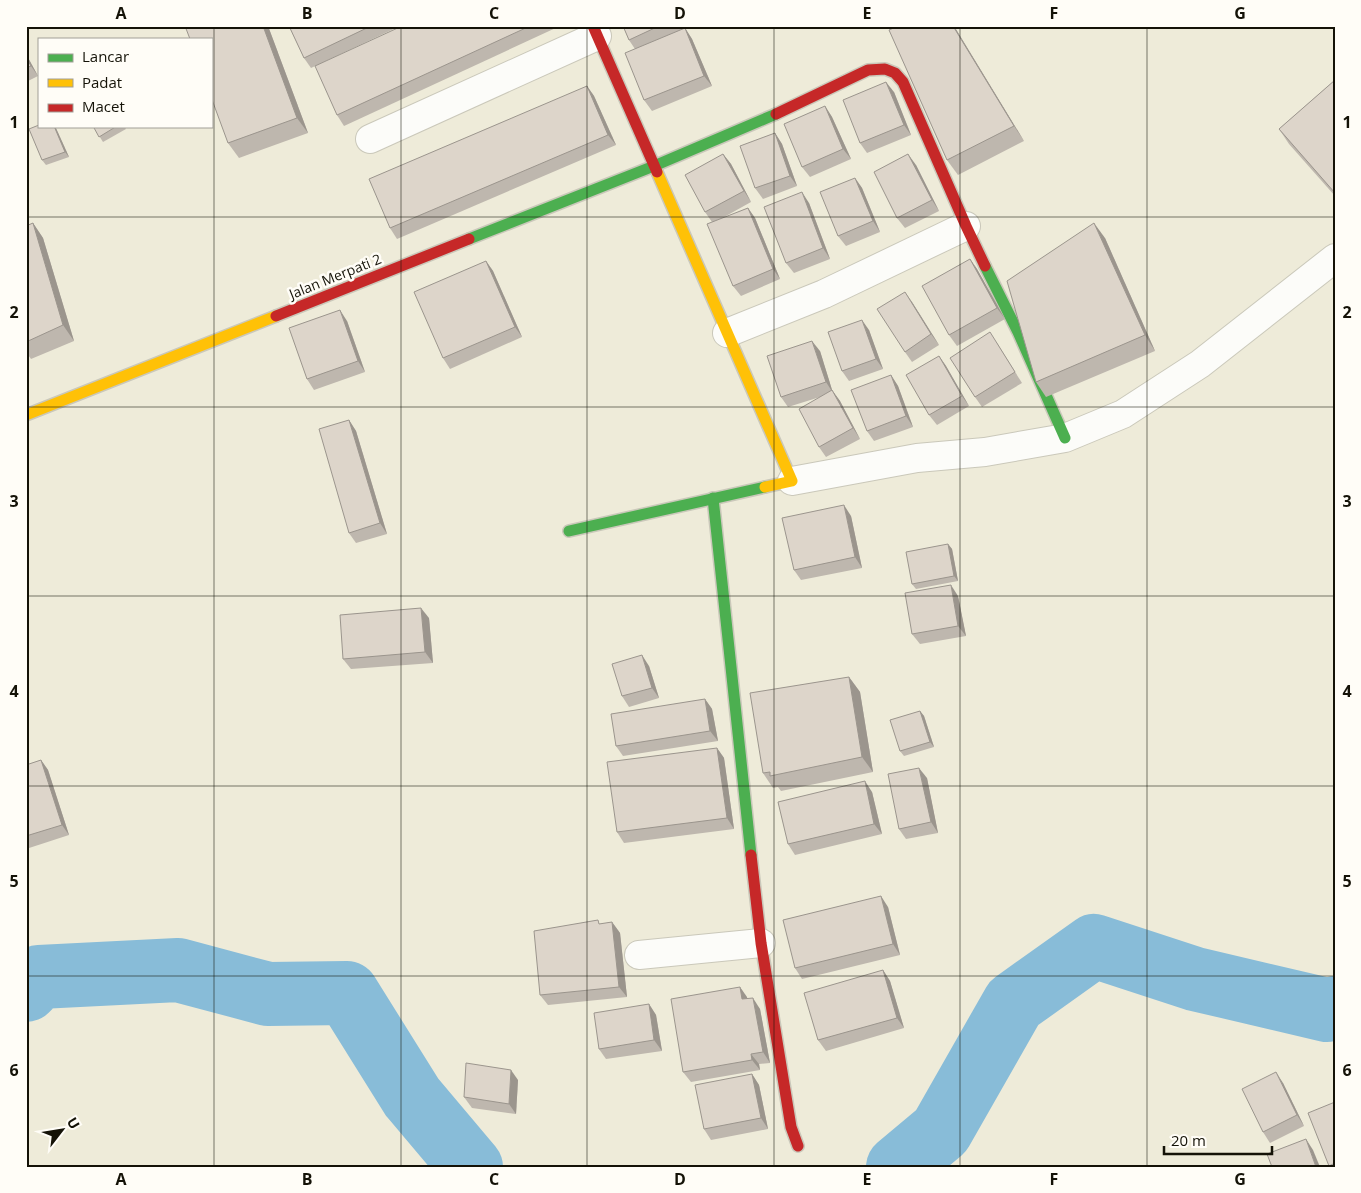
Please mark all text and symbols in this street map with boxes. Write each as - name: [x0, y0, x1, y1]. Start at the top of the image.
- text: A: [115, 2, 127, 24]
- text: B: [302, 2, 312, 24]
- text: C: [489, 2, 499, 24]
- text: D: [674, 2, 686, 24]
- text: E: [863, 2, 872, 24]
- text: F: [1050, 2, 1058, 24]
- text: G: [1234, 2, 1246, 24]
- legend: [38, 38, 212, 128]
- text: Lancar: [82, 46, 129, 66]
- text: Padat: [82, 72, 122, 92]
- text: Macet: [82, 96, 125, 116]
- text: 1: [9, 111, 19, 133]
- text: 1: [1342, 111, 1352, 133]
- street label: Jalan Merpati 2: [284, 249, 384, 304]
- text: 2: [9, 301, 19, 323]
- text: 2: [1342, 301, 1352, 323]
- text: 3: [9, 490, 19, 512]
- text: 3: [1342, 490, 1352, 512]
- text: 4: [9, 680, 19, 702]
- text: 4: [1342, 680, 1352, 702]
- text: 5: [9, 870, 19, 892]
- text: 5: [1342, 870, 1352, 892]
- text: 6: [9, 1059, 19, 1081]
- text: 6: [1342, 1059, 1352, 1081]
- north arrow: [38, 1106, 88, 1156]
- text: U: [63, 1114, 84, 1132]
- scale bar: [1164, 1123, 1271, 1155]
- text: 20 m: [1171, 1130, 1206, 1150]
- text: A: [115, 1168, 127, 1190]
- text: B: [302, 1168, 312, 1190]
- text: C: [489, 1168, 499, 1190]
- text: D: [674, 1168, 686, 1190]
- text: E: [863, 1168, 872, 1190]
- text: F: [1050, 1168, 1058, 1190]
- text: G: [1234, 1168, 1246, 1190]

